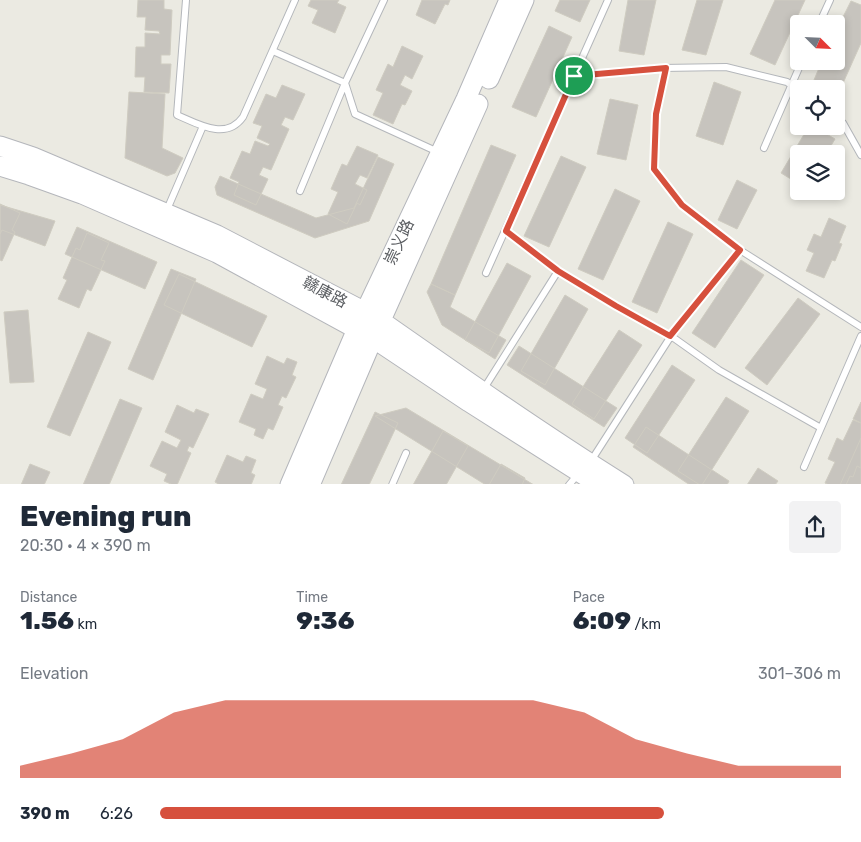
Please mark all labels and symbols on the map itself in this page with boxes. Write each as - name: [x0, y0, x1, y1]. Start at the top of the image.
- north arrow: [790, 15, 845, 70]
- pin: [553, 55, 595, 97]
- street label: 崇义路: [380, 216, 418, 268]
- street label: 赣康路: [299, 272, 351, 312]

